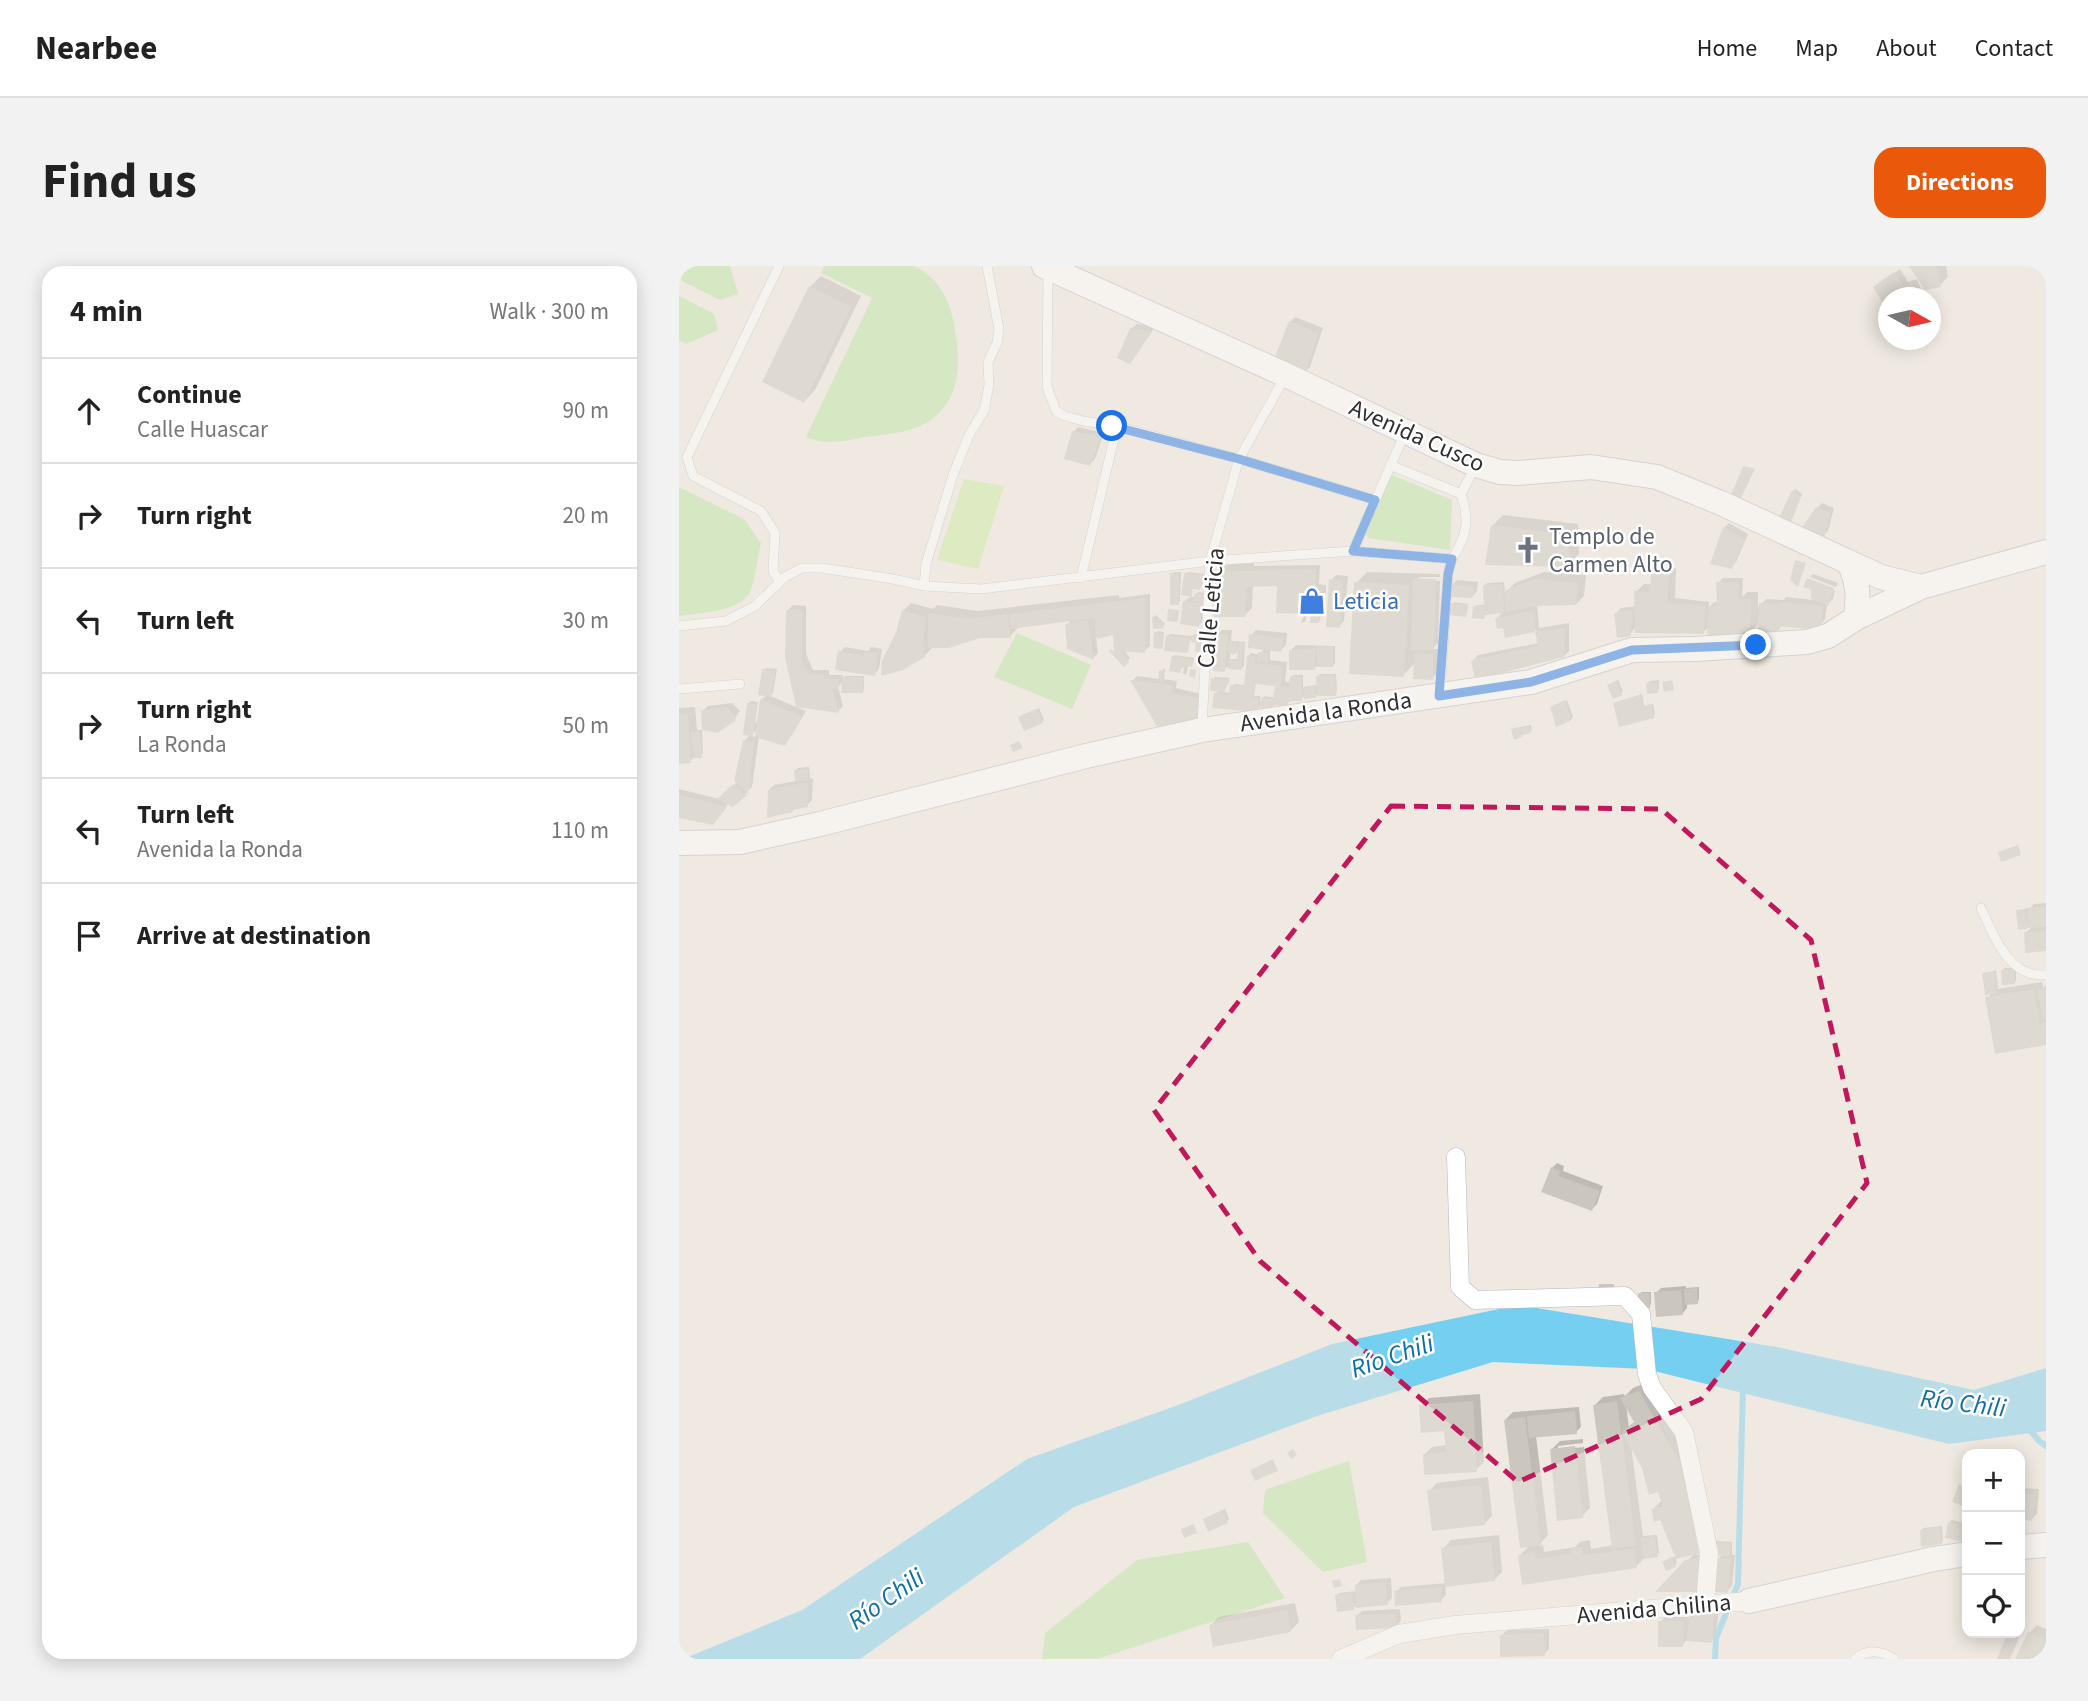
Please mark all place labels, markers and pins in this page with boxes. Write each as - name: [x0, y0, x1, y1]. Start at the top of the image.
- place label: Templo de Carmen Alto: [1549, 519, 1673, 582]
- church icon: Templo de Carmen Alto: [1513, 535, 1543, 565]
- place label: Leticia: [1333, 584, 1399, 619]
- shop icon: Leticia: [1297, 586, 1327, 616]

